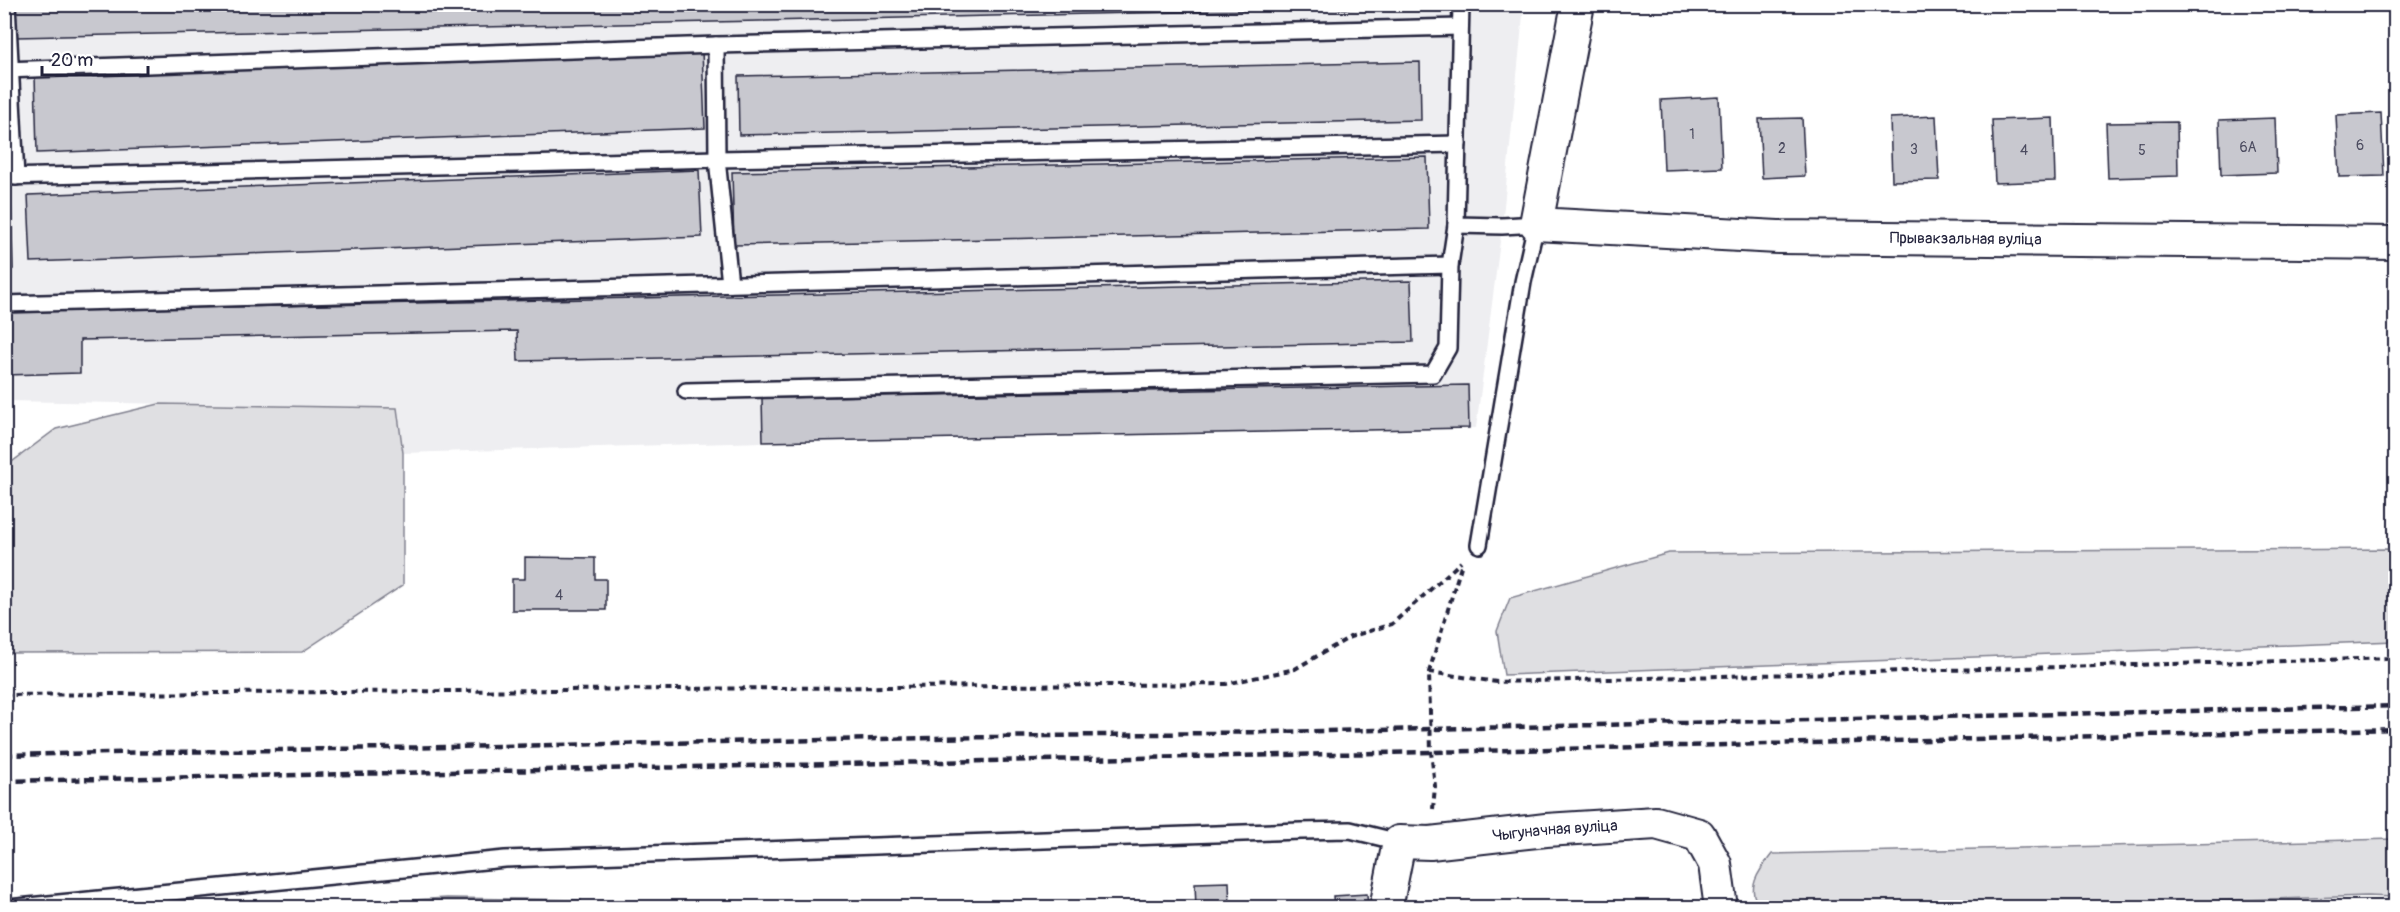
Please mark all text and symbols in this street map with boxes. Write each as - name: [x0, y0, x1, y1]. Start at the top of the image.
- scale bar: [42, 39, 148, 77]
- text: 20 m: [51, 49, 93, 72]
- house number: 1: [1689, 126, 1695, 143]
- house number: 6: [2356, 137, 2364, 154]
- house number: 6А: [2239, 139, 2257, 156]
- house number: 2: [1778, 140, 1786, 157]
- house number: 3: [1910, 141, 1918, 158]
- house number: 4: [2020, 142, 2028, 159]
- house number: 5: [2138, 142, 2146, 159]
- street label: Прывакзальная вуліца: [1890, 228, 2042, 250]
- house number: 4: [555, 587, 563, 604]
- street label: Чыгуначная вуліца: [1491, 815, 1618, 846]

